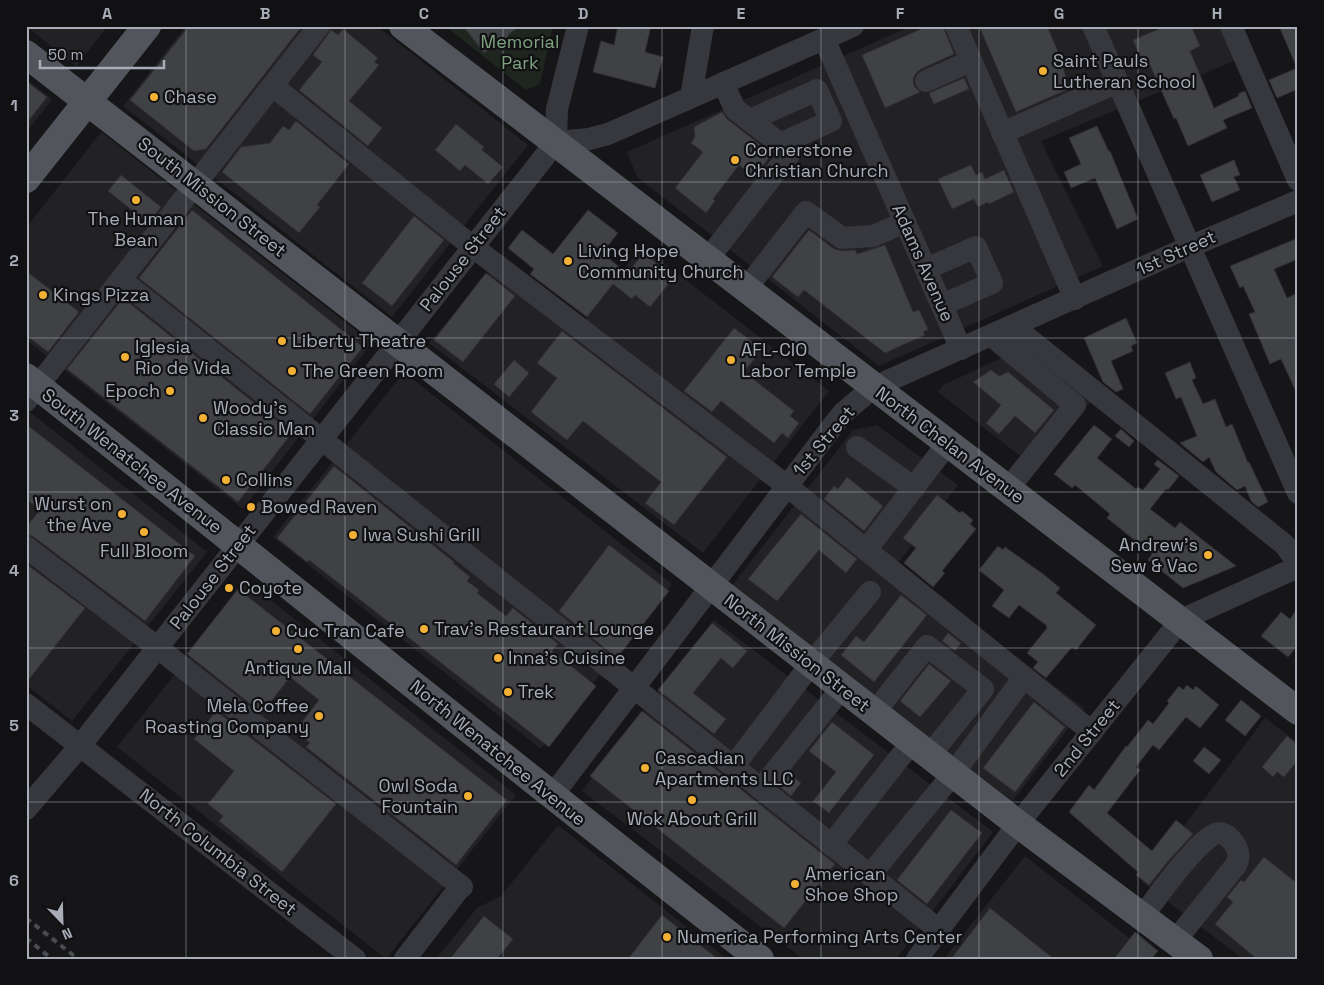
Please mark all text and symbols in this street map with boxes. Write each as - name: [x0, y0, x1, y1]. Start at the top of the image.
- text: A: [102, 3, 112, 24]
- text: B: [260, 3, 270, 24]
- text: C: [419, 3, 429, 24]
- text: D: [578, 3, 588, 24]
- text: E: [737, 3, 746, 24]
- text: F: [896, 3, 905, 24]
- text: G: [1054, 3, 1064, 24]
- text: H: [1212, 3, 1222, 24]
- park label: Memorial Park: [481, 30, 559, 74]
- scale bar: [40, 38, 164, 70]
- text: 50 m: [48, 45, 83, 64]
- place label: Saint Pauls Lutheran School: [1053, 49, 1196, 93]
- marker: Saint Pauls Lutheran School: [1037, 65, 1049, 77]
- place label: Chase: [164, 85, 217, 108]
- marker: Chase: [148, 91, 160, 103]
- text: 1: [10, 95, 18, 116]
- street label: South Mission Street: [133, 131, 291, 262]
- place label: Cornerstone Christian Church: [745, 138, 889, 182]
- marker: Cornerstone Christian Church: [729, 154, 741, 166]
- marker: The Human Bean: [130, 194, 142, 206]
- street label: Adams Avenue: [887, 200, 960, 325]
- street label: Palouse Street: [414, 201, 511, 316]
- place label: The Human Bean: [88, 207, 184, 251]
- street label: 1st Street: [1132, 225, 1219, 280]
- place label: Living Hope Community Church: [578, 239, 744, 283]
- text: 2: [9, 250, 19, 271]
- marker: Living Hope Community Church: [562, 255, 574, 267]
- place label: Kings Pizza: [53, 283, 149, 306]
- marker: Kings Pizza: [37, 289, 49, 301]
- place label: Liberty Theatre: [292, 329, 426, 352]
- place label: Iglesia Rio de Vida: [135, 335, 231, 379]
- marker: Liberty Theatre: [276, 335, 288, 347]
- place label: AFL-CIO Labor Temple: [741, 338, 856, 382]
- marker: Iglesia Rio de Vida: [119, 351, 131, 363]
- marker: AFL-CIO Labor Temple: [725, 354, 737, 366]
- place label: The Green Room: [302, 359, 443, 382]
- marker: The Green Room: [286, 365, 298, 377]
- place label: Epoch: [105, 379, 160, 402]
- street label: North Chelan Avenue: [871, 381, 1029, 508]
- street label: South Wenatchee Avenue: [37, 383, 227, 538]
- marker: Epoch: [164, 385, 176, 397]
- place label: Woody's Classic Man: [213, 396, 315, 440]
- street label: 1st Street: [788, 401, 860, 481]
- text: 3: [9, 405, 19, 426]
- marker: Woody's Classic Man: [197, 412, 209, 424]
- place label: Collins: [236, 468, 292, 491]
- marker: Collins: [220, 474, 232, 486]
- place label: Wurst on the Ave: [34, 492, 112, 536]
- place label: Bowed Raven: [261, 495, 377, 518]
- marker: Bowed Raven: [245, 501, 257, 513]
- marker: Wurst on the Ave: [116, 508, 128, 520]
- street label: Palouse Street: [164, 519, 261, 634]
- place label: Iwa Sushi Grill: [363, 523, 480, 546]
- marker: Full Bloom: [138, 526, 150, 538]
- marker: Iwa Sushi Grill: [347, 529, 359, 541]
- place label: Andrew's Sew & Vac: [1111, 533, 1198, 577]
- place label: Full Bloom: [100, 539, 188, 562]
- marker: Andrew's Sew & Vac: [1202, 549, 1214, 561]
- text: 4: [9, 560, 19, 581]
- place label: Coyote: [239, 576, 302, 599]
- marker: Coyote: [223, 582, 235, 594]
- street label: North Mission Street: [720, 588, 875, 717]
- place label: Trav's Restaurant Lounge: [434, 617, 654, 640]
- place label: Cuc Tran Cafe: [286, 619, 405, 642]
- marker: Trav's Restaurant Lounge: [418, 623, 430, 635]
- marker: Cuc Tran Cafe: [270, 625, 282, 637]
- marker: Antique Mall: [292, 643, 304, 655]
- place label: Inna's Cuisine: [508, 646, 625, 669]
- marker: Inna's Cuisine: [492, 652, 504, 664]
- place label: Antique Mall: [244, 656, 352, 679]
- street label: North Wenatchee Avenue: [406, 675, 591, 831]
- place label: Trek: [518, 680, 554, 703]
- marker: Trek: [502, 686, 514, 698]
- place label: Mela Coffee Roasting Company: [145, 694, 309, 738]
- street label: 2nd Street: [1048, 694, 1125, 781]
- marker: Mela Coffee Roasting Company: [313, 710, 325, 722]
- text: 5: [9, 715, 19, 736]
- place label: Cascadian Apartments LLC: [655, 746, 794, 790]
- marker: Cascadian Apartments LLC: [639, 762, 651, 774]
- place label: Owl Soda Fountain: [378, 774, 458, 818]
- street label: North Columbia Street: [135, 783, 302, 920]
- marker: Owl Soda Fountain: [462, 790, 474, 802]
- marker: Wok About Grill: [686, 794, 698, 806]
- place label: Wok About Grill: [627, 807, 757, 830]
- place label: American Shoe Shop: [805, 862, 898, 906]
- text: 6: [9, 870, 19, 891]
- marker: American Shoe Shop: [789, 878, 801, 890]
- north arrow: [38, 898, 88, 948]
- text: N: [59, 924, 75, 944]
- place label: Numerica Performing Arts Center: [677, 925, 962, 948]
- marker: Numerica Performing Arts Center: [661, 931, 673, 943]

